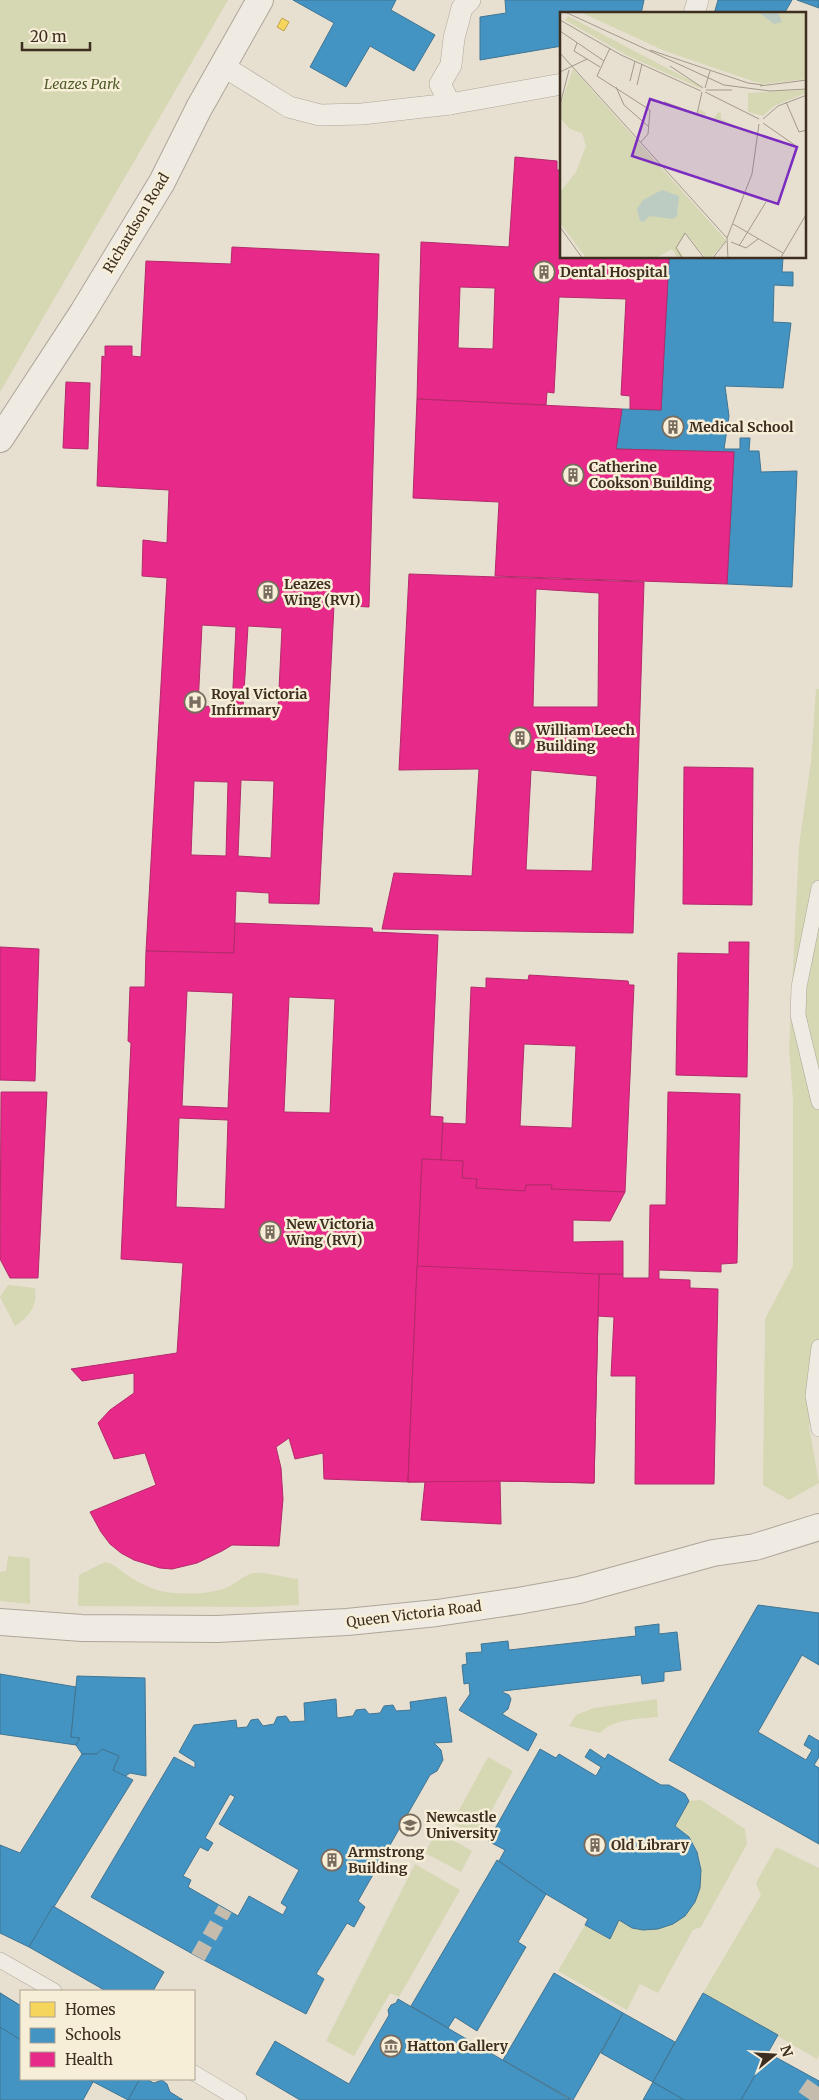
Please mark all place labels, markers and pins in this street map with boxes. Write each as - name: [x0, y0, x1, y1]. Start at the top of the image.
- building icon: Dental Hospital: [532, 260, 556, 284]
- place label: Dental Hospital: [560, 263, 668, 281]
- building icon: Medical School: [661, 415, 685, 439]
- place label: Medical School: [689, 418, 794, 436]
- place label: Catherine Cookson Building: [589, 458, 712, 492]
- building icon: Catherine Cookson Building: [561, 463, 585, 487]
- place label: Leazes Wing (RVI): [283, 575, 360, 609]
- building icon: Leazes Wing (RVI): [256, 580, 280, 604]
- place label: Royal Victoria Infirmary: [211, 685, 308, 719]
- hospital icon: Royal Victoria Infirmary: [183, 690, 207, 714]
- place label: William Leech Building: [535, 721, 635, 755]
- building icon: William Leech Building: [508, 726, 532, 750]
- place label: New Victoria Wing (RVI): [285, 1215, 374, 1249]
- building icon: New Victoria Wing (RVI): [258, 1220, 282, 1244]
- place label: Newcastle University: [426, 1808, 499, 1842]
- school or university icon: Newcastle University: [398, 1813, 422, 1837]
- building icon: Old Library: [583, 1833, 607, 1857]
- place label: Old Library: [611, 1836, 690, 1854]
- place label: Armstrong Building: [347, 1843, 425, 1877]
- building icon: Armstrong Building: [320, 1848, 344, 1872]
- museum icon: Hatton Gallery: [379, 2034, 403, 2058]
- place label: Hatton Gallery: [407, 2037, 509, 2055]

